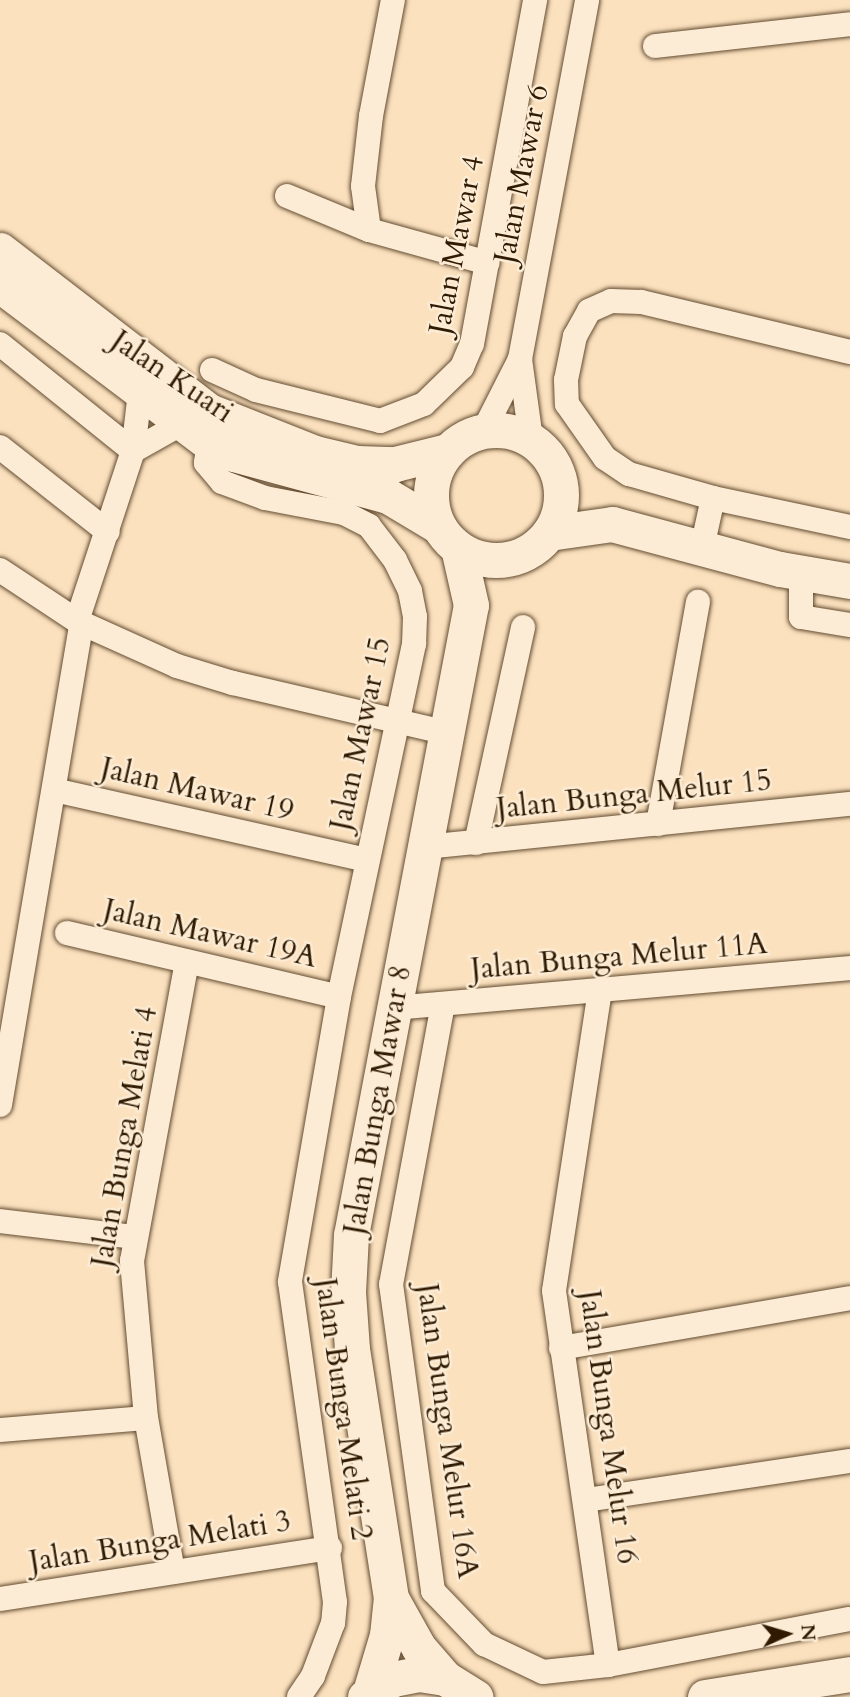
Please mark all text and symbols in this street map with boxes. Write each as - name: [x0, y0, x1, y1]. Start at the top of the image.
- street label: Jalan Mawar 6: [487, 82, 557, 266]
- street label: Jalan Mawar 4: [422, 153, 492, 337]
- street label: Jalan Kuari: [104, 323, 240, 431]
- street label: Jalan Mawar 15: [323, 634, 399, 834]
- street label: Jalan Mawar 19: [97, 750, 297, 830]
- street label: Jalan Bunga Melur 15: [495, 763, 773, 827]
- street label: Jalan Mawar 19A: [100, 892, 320, 976]
- street label: Jalan Bunga Melur 11A: [469, 926, 769, 988]
- street label: Jalan Bunga Mawar 8: [337, 962, 419, 1238]
- street label: Jalan Bunga Melati 4: [84, 1004, 166, 1270]
- street label: Jalan Bunga Melati 2: [307, 1276, 379, 1542]
- street label: Jalan Bunga Melur 16A: [408, 1281, 486, 1581]
- street label: Jalan Bunga Melur 16: [571, 1288, 645, 1566]
- street label: Jalan Bunga Melati 3: [27, 1504, 293, 1580]
- north arrow: [752, 1599, 822, 1669]
- text: N: [794, 1623, 821, 1642]

